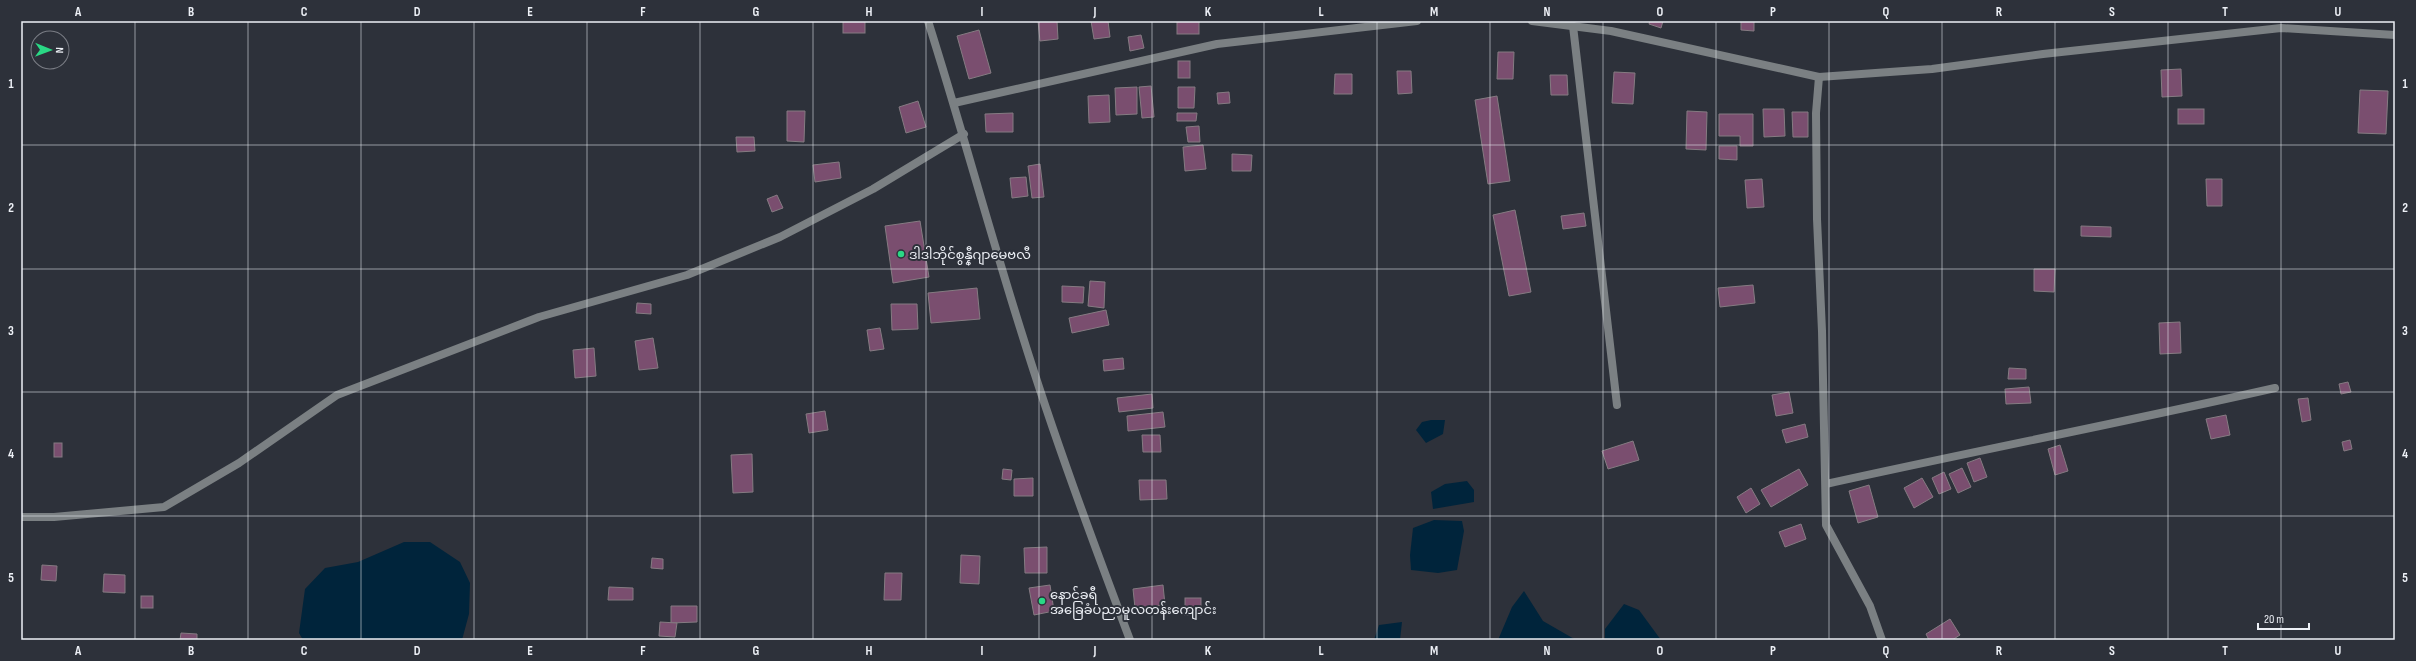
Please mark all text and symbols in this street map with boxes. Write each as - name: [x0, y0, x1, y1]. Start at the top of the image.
- text: A: [74, 4, 82, 20]
- text: B: [188, 4, 194, 20]
- text: C: [301, 4, 308, 20]
- text: D: [414, 4, 421, 20]
- text: E: [527, 4, 533, 20]
- text: F: [640, 4, 646, 20]
- text: G: [753, 4, 760, 20]
- text: H: [866, 4, 873, 20]
- text: I: [981, 4, 984, 20]
- text: J: [1093, 4, 1097, 20]
- text: K: [1205, 4, 1212, 20]
- text: L: [1318, 4, 1324, 20]
- text: M: [1430, 4, 1438, 20]
- text: N: [1544, 4, 1551, 20]
- text: O: [1657, 4, 1664, 20]
- text: P: [1770, 4, 1776, 20]
- text: Q: [1883, 4, 1890, 20]
- text: R: [1996, 4, 2003, 20]
- text: S: [2109, 4, 2115, 20]
- text: T: [2222, 4, 2228, 20]
- text: U: [2335, 4, 2342, 20]
- north arrow: [30, 30, 70, 70]
- text: N: [53, 47, 66, 53]
- text: 1: [8, 76, 14, 92]
- text: 1: [2402, 76, 2408, 92]
- text: 2: [8, 200, 14, 216]
- text: 2: [2402, 200, 2408, 216]
- place label: ဒါဒါဘိုင်စွန္နီဂျာမေဗလီ: [909, 246, 1031, 266]
- marker: ဒါဒါဘိုင်စွန္နီဂျာမေဗလီ: [896, 249, 906, 259]
- text: 3: [8, 323, 14, 339]
- text: 3: [2402, 323, 2408, 339]
- text: 4: [8, 446, 14, 462]
- text: 4: [2402, 446, 2408, 462]
- text: 5: [8, 570, 14, 586]
- text: 5: [2402, 570, 2408, 586]
- place label: နောင်ခရီ အခြေခံပညာမူလတန်းကျောင်း: [1050, 586, 1216, 620]
- marker: နောင်ခရီ အခြေခံပညာမူလတန်းကျောင်း: [1037, 596, 1047, 606]
- scale bar: [2258, 605, 2309, 631]
- text: 20 m: [2264, 612, 2284, 627]
- text: A: [74, 643, 82, 659]
- text: B: [188, 643, 194, 659]
- text: C: [301, 643, 308, 659]
- text: D: [414, 643, 421, 659]
- text: E: [527, 643, 533, 659]
- text: F: [640, 643, 646, 659]
- text: G: [753, 643, 760, 659]
- text: H: [866, 643, 873, 659]
- text: I: [981, 643, 984, 659]
- text: J: [1093, 643, 1097, 659]
- text: K: [1205, 643, 1212, 659]
- text: L: [1318, 643, 1324, 659]
- text: M: [1430, 643, 1438, 659]
- text: N: [1544, 643, 1551, 659]
- text: O: [1657, 643, 1664, 659]
- text: P: [1770, 643, 1776, 659]
- text: Q: [1883, 643, 1890, 659]
- text: R: [1996, 643, 2003, 659]
- text: S: [2109, 643, 2115, 659]
- text: T: [2222, 643, 2228, 659]
- text: U: [2335, 643, 2342, 659]

